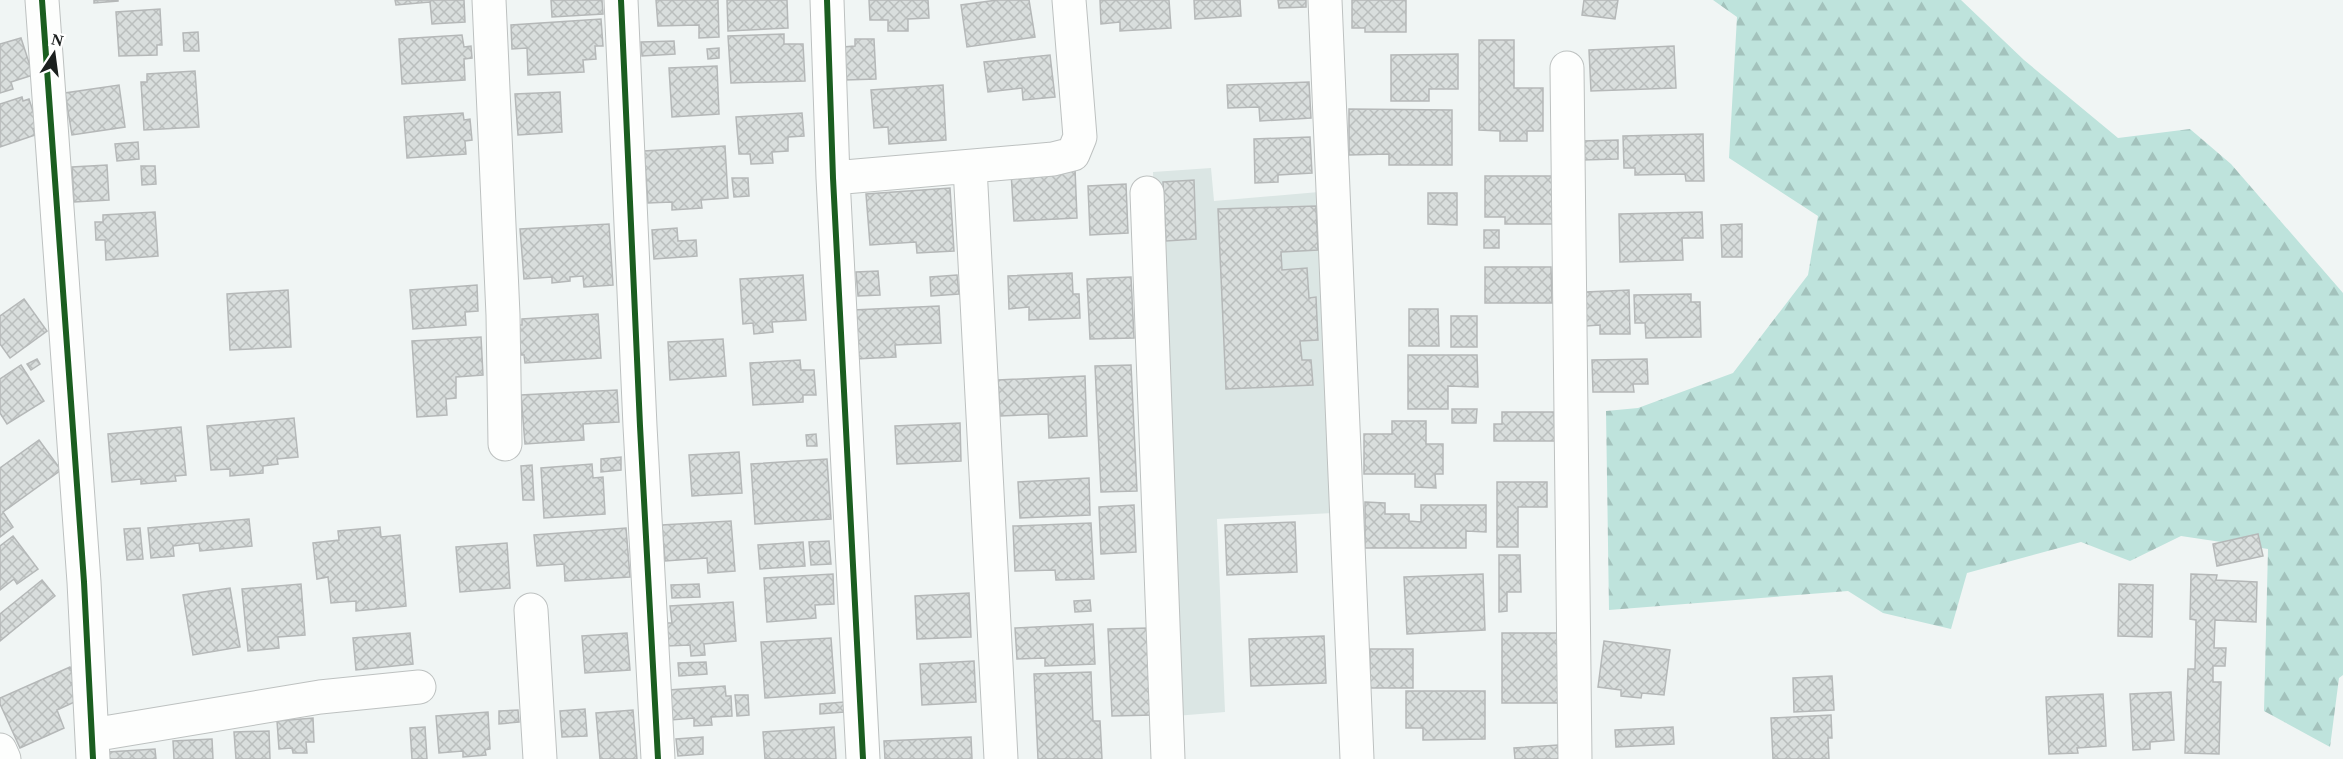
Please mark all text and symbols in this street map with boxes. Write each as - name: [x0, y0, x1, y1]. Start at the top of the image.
- north arrow: [24, 24, 84, 84]
- text: N: [50, 30, 65, 50]

